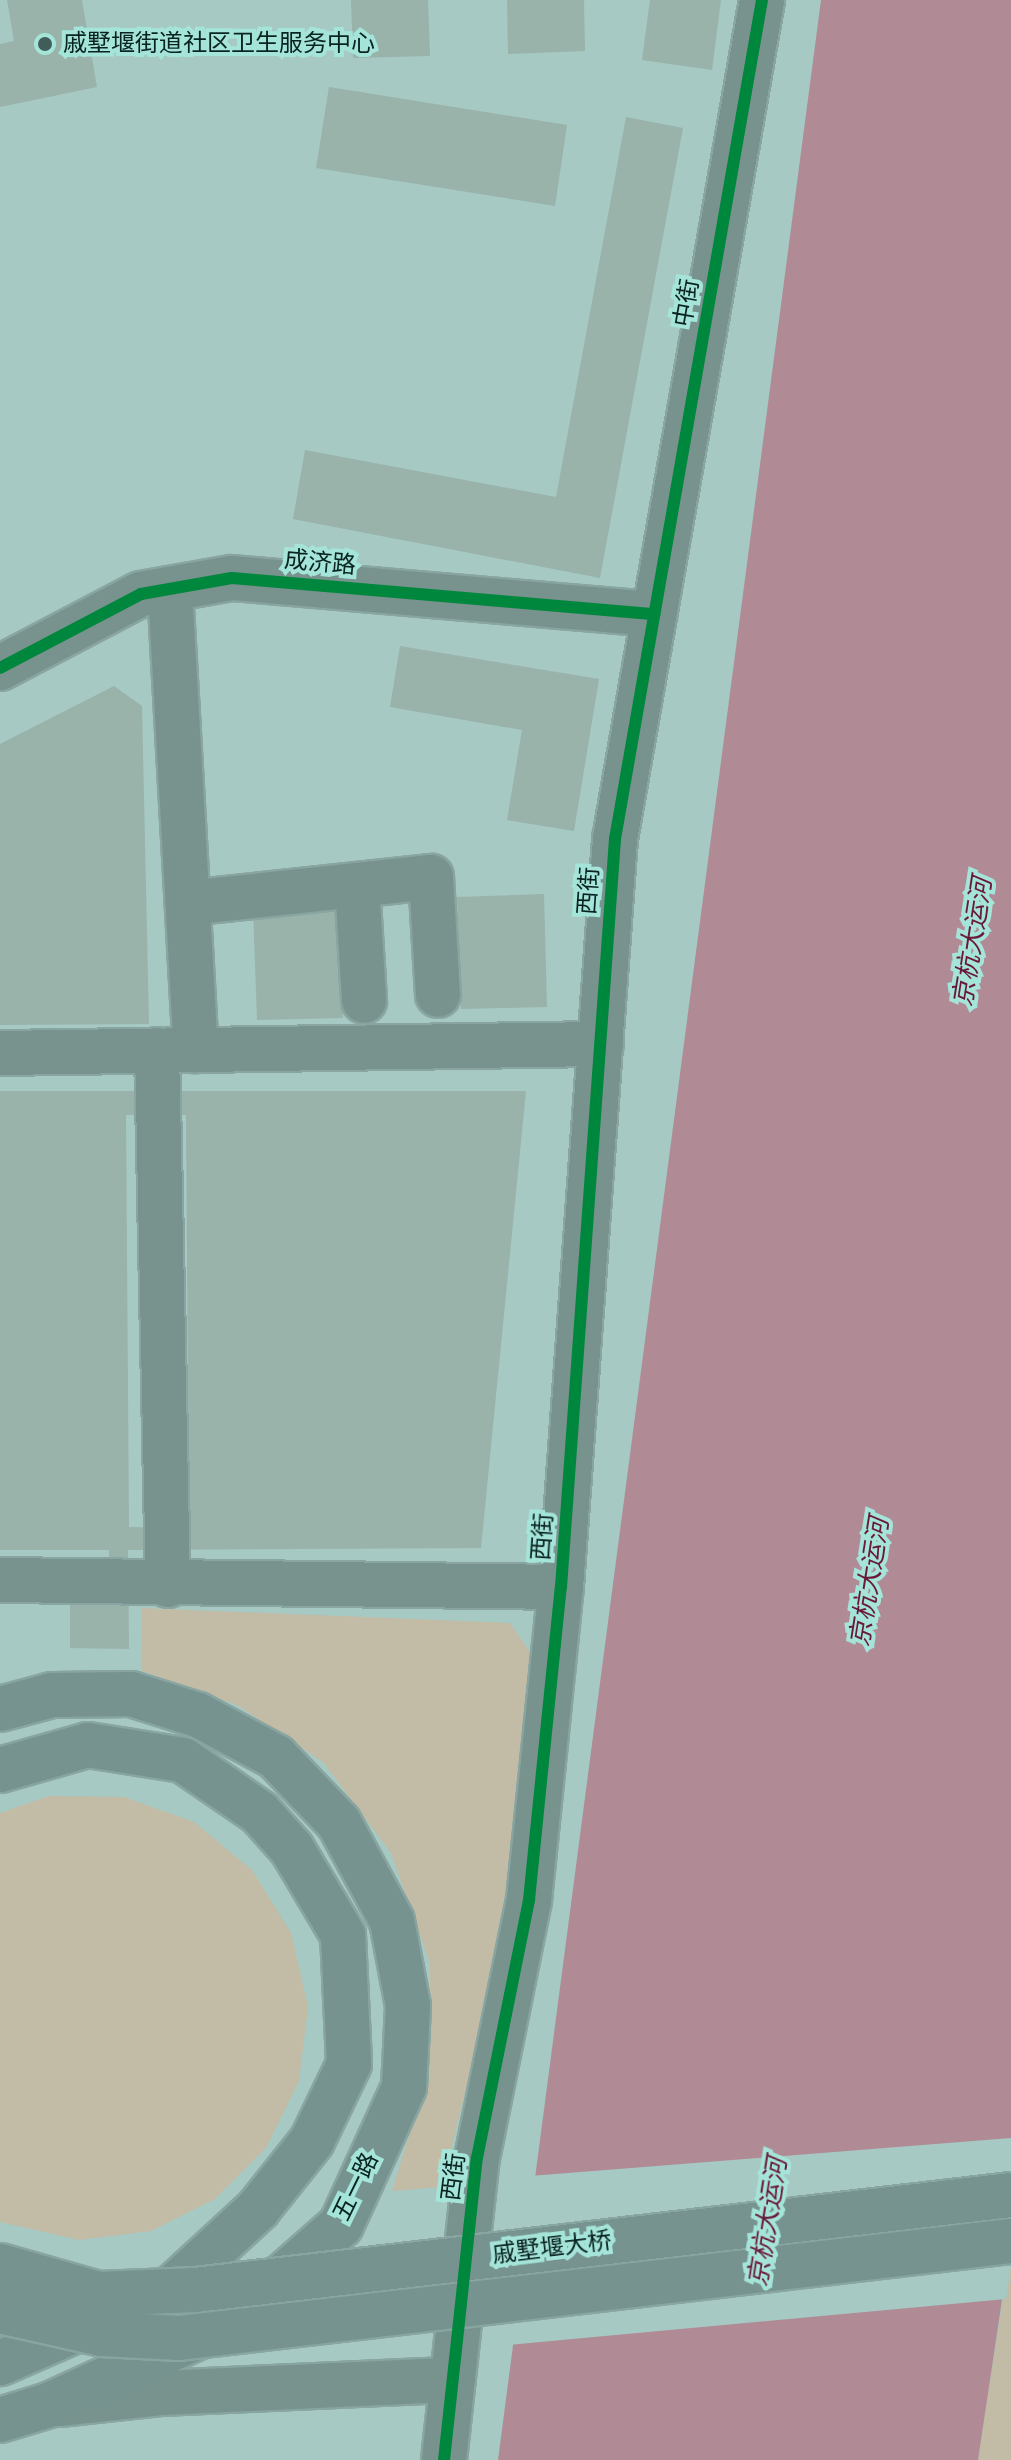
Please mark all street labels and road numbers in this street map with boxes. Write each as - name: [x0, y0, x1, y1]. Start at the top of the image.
- street label: 中街: [669, 277, 705, 329]
- street label: 成济路: [283, 546, 357, 580]
- street label: 西街: [573, 866, 605, 916]
- street label: 西街: [527, 1512, 559, 1562]
- street label: 五一路: [327, 2148, 385, 2226]
- street label: 西街: [437, 2151, 471, 2203]
- street label: 戚墅堰大桥: [491, 2226, 613, 2270]

